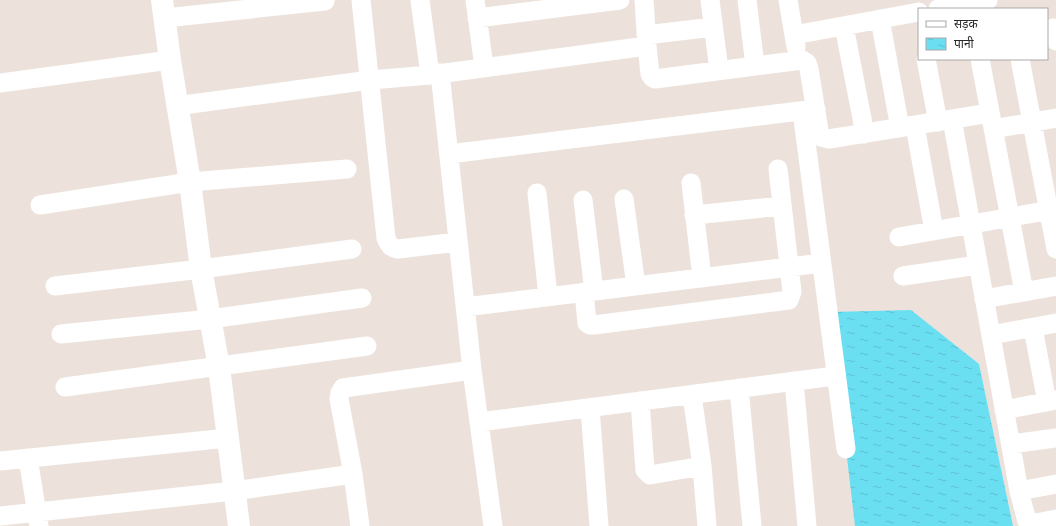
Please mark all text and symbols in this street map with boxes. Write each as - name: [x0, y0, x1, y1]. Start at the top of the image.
- legend: [918, 8, 1048, 60]
- text: सड़क: [954, 15, 979, 33]
- text: पानी: [954, 35, 975, 53]

